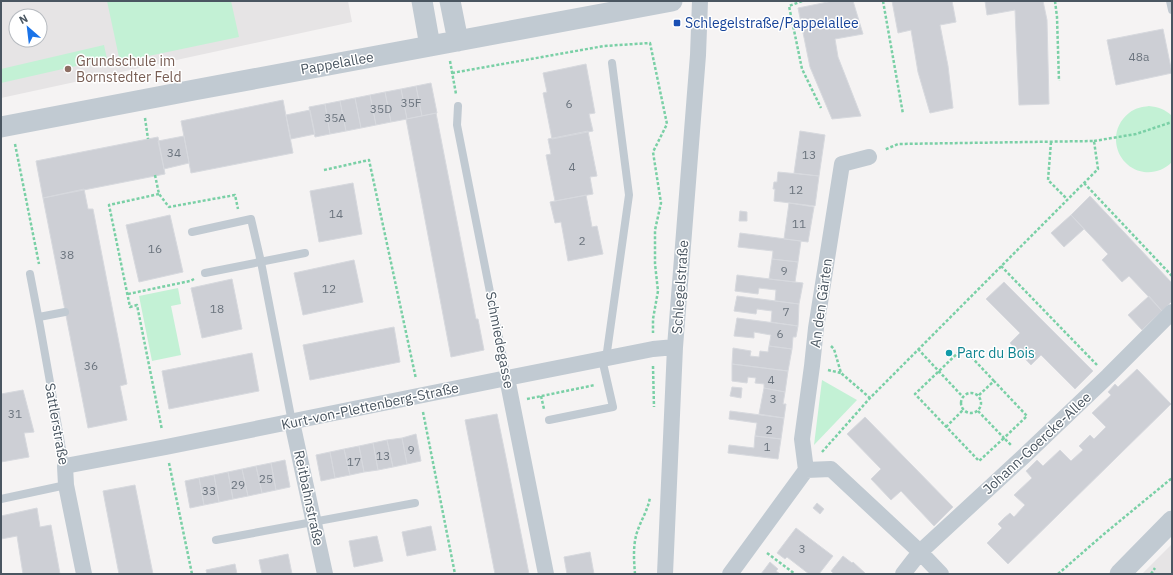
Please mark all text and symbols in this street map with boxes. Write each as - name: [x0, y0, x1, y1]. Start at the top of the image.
- north arrow: [8, 8, 48, 48]
- text: N: [17, 11, 30, 27]
- place label: Schlegelstraße/Pappelallee: [685, 14, 859, 32]
- marker: Schlegelstraße/Pappelallee: [672, 18, 682, 28]
- street label: Pappelallee: [299, 48, 375, 78]
- house number: 48a: [1129, 49, 1150, 64]
- place label: Grundschule im Bornstedter Feld: [76, 52, 182, 86]
- marker: Grundschule im Bornstedter Feld: [63, 64, 73, 74]
- house number: 35F: [400, 95, 422, 110]
- house number: 6: [565, 96, 573, 111]
- house number: 35D: [370, 101, 392, 116]
- house number: 35A: [324, 110, 346, 125]
- house number: 34: [167, 145, 181, 160]
- house number: 13: [802, 147, 816, 162]
- house number: 4: [568, 159, 576, 174]
- house number: 12: [789, 182, 803, 197]
- house number: 14: [329, 206, 343, 221]
- house number: 11: [792, 216, 806, 231]
- house number: 2: [578, 233, 586, 248]
- street label: Schlegelstraße: [668, 239, 692, 335]
- house number: 16: [148, 241, 162, 256]
- house number: 38: [60, 247, 74, 262]
- street label: An den Gärten: [806, 257, 836, 349]
- house number: 9: [780, 263, 788, 278]
- house number: 12: [322, 281, 336, 296]
- street label: Schmiedegasse: [482, 290, 518, 390]
- house number: 18: [210, 301, 224, 316]
- house number: 7: [782, 304, 790, 319]
- house number: 6: [776, 326, 784, 341]
- place label: Parc du Bois: [957, 344, 1035, 362]
- marker: Parc du Bois: [944, 348, 954, 358]
- house number: 36: [84, 358, 98, 373]
- house number: 4: [767, 372, 775, 387]
- street label: Kurt-von-Plettenberg-Straße: [280, 378, 461, 434]
- street label: Sattlerstraße: [41, 382, 73, 467]
- street label: Johann-Goercke-Allee: [979, 388, 1095, 498]
- house number: 3: [769, 391, 777, 406]
- house number: 31: [8, 406, 22, 421]
- house number: 2: [765, 422, 773, 437]
- house number: 1: [763, 439, 771, 454]
- house number: 9: [407, 442, 415, 457]
- house number: 13: [376, 448, 390, 463]
- street label: Reitbahnstraße: [290, 449, 328, 548]
- house number: 17: [347, 454, 361, 469]
- house number: 25: [259, 471, 273, 486]
- house number: 29: [231, 477, 245, 492]
- house number: 33: [202, 483, 216, 498]
- house number: 3: [798, 541, 806, 556]

